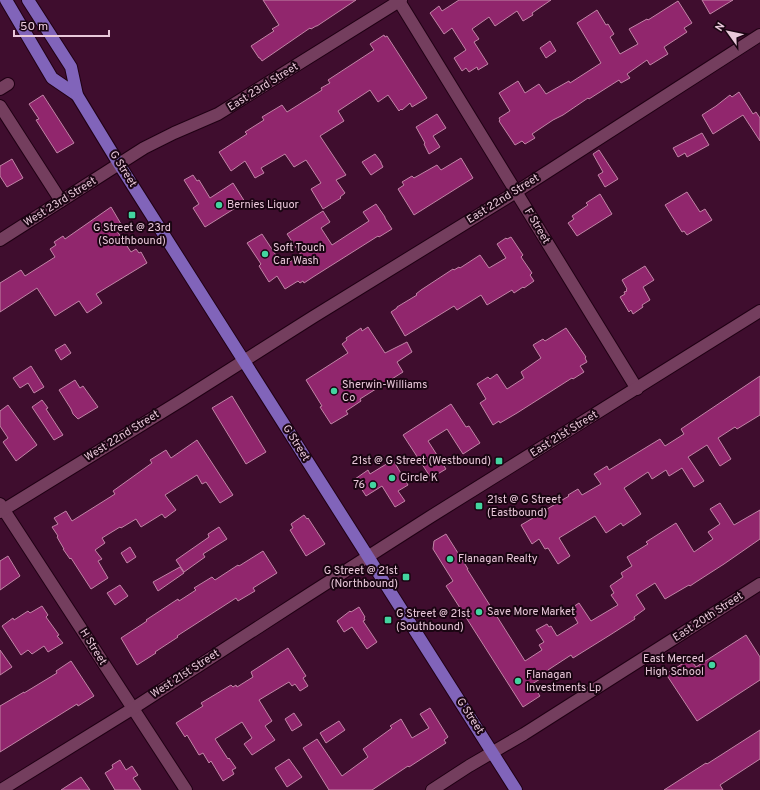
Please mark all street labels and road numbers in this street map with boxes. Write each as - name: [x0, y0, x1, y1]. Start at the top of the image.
- street label: East 23rd Street: [225, 60, 301, 114]
- street label: G Street: [106, 148, 140, 190]
- street label: East 22nd Street: [464, 171, 542, 227]
- street label: West 23rd Street: [21, 174, 99, 230]
- street label: F Street: [521, 206, 553, 246]
- street label: West 22nd Street: [82, 407, 162, 465]
- street label: East 21st Street: [528, 408, 600, 460]
- street label: G Street: [279, 422, 313, 464]
- street label: East 20th Street: [670, 589, 746, 645]
- street label: H Street: [76, 626, 110, 668]
- street label: West 21st Street: [148, 647, 222, 701]
- street label: G Street: [453, 695, 487, 737]

